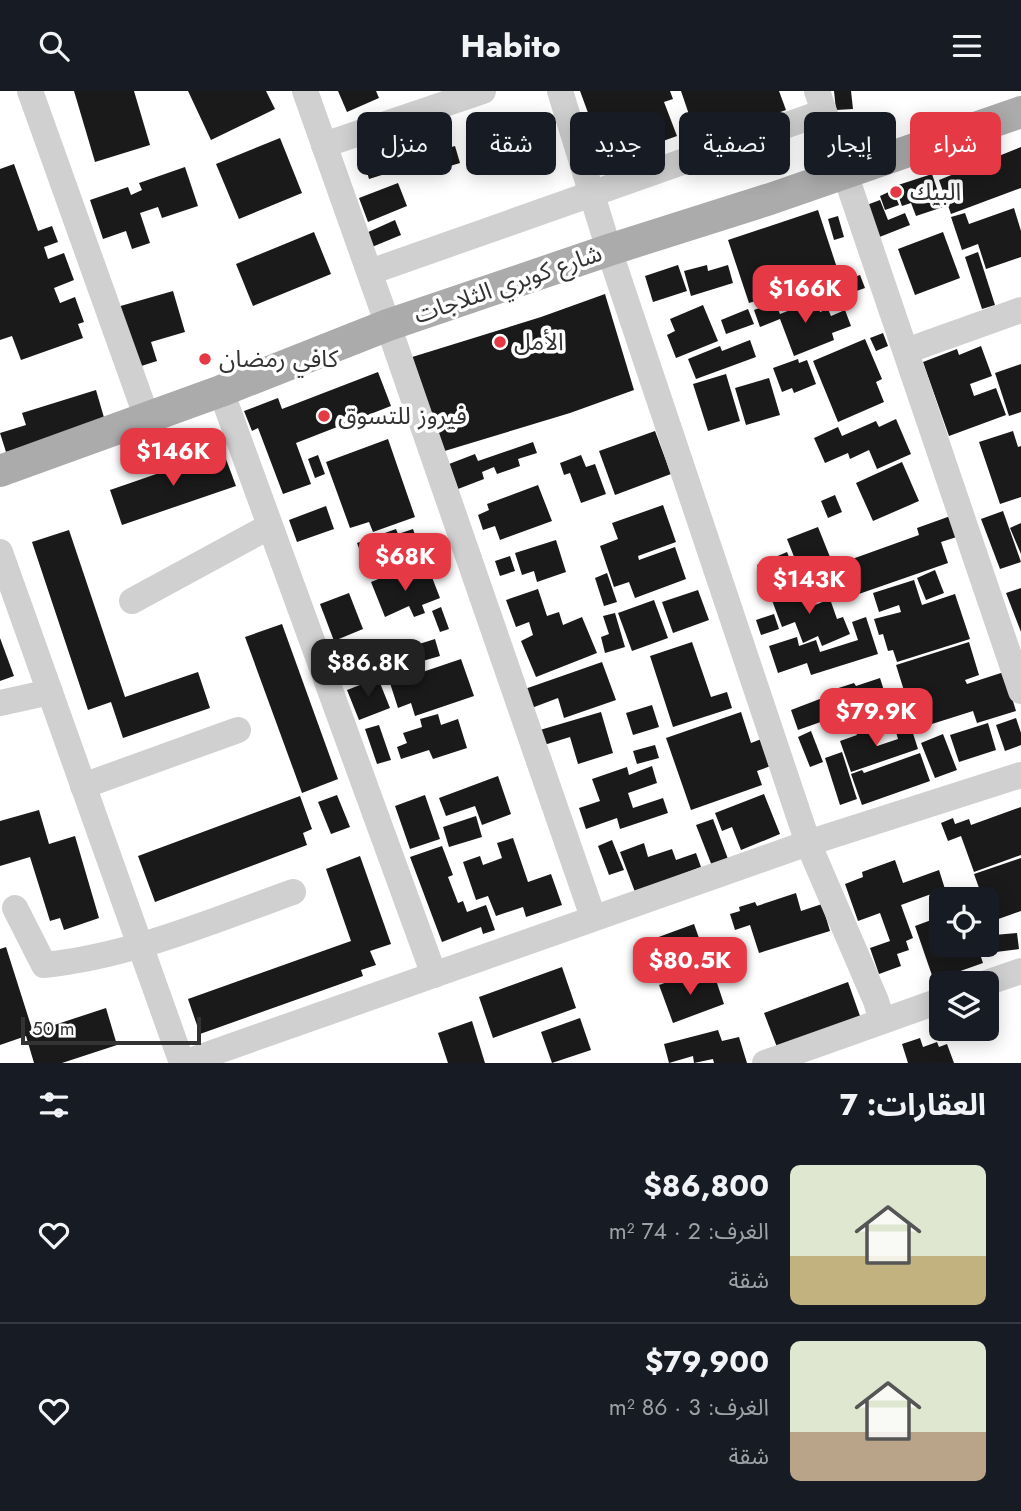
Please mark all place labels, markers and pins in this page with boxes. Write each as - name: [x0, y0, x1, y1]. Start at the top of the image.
- place label: البيك: [910, 174, 961, 209]
- marker: البيك: [888, 184, 904, 200]
- pin: $166K: [756, 265, 854, 325]
- place label: الأمل: [514, 324, 564, 359]
- marker: الأمل: [492, 334, 508, 350]
- place label: كافي رمضان: [219, 341, 339, 378]
- marker: كافي رمضان: [197, 351, 213, 367]
- place label: فيروز للتسوق: [338, 398, 467, 433]
- marker: فيروز للتسوق: [316, 408, 332, 424]
- pin: $146K: [124, 429, 222, 488]
- pin: $68K: [364, 533, 446, 593]
- pin: $143K: [760, 557, 858, 616]
- pin: $86.8K: [311, 639, 425, 699]
- pin: $79.9K: [819, 689, 933, 748]
- pin: $80.5K: [633, 937, 747, 997]

